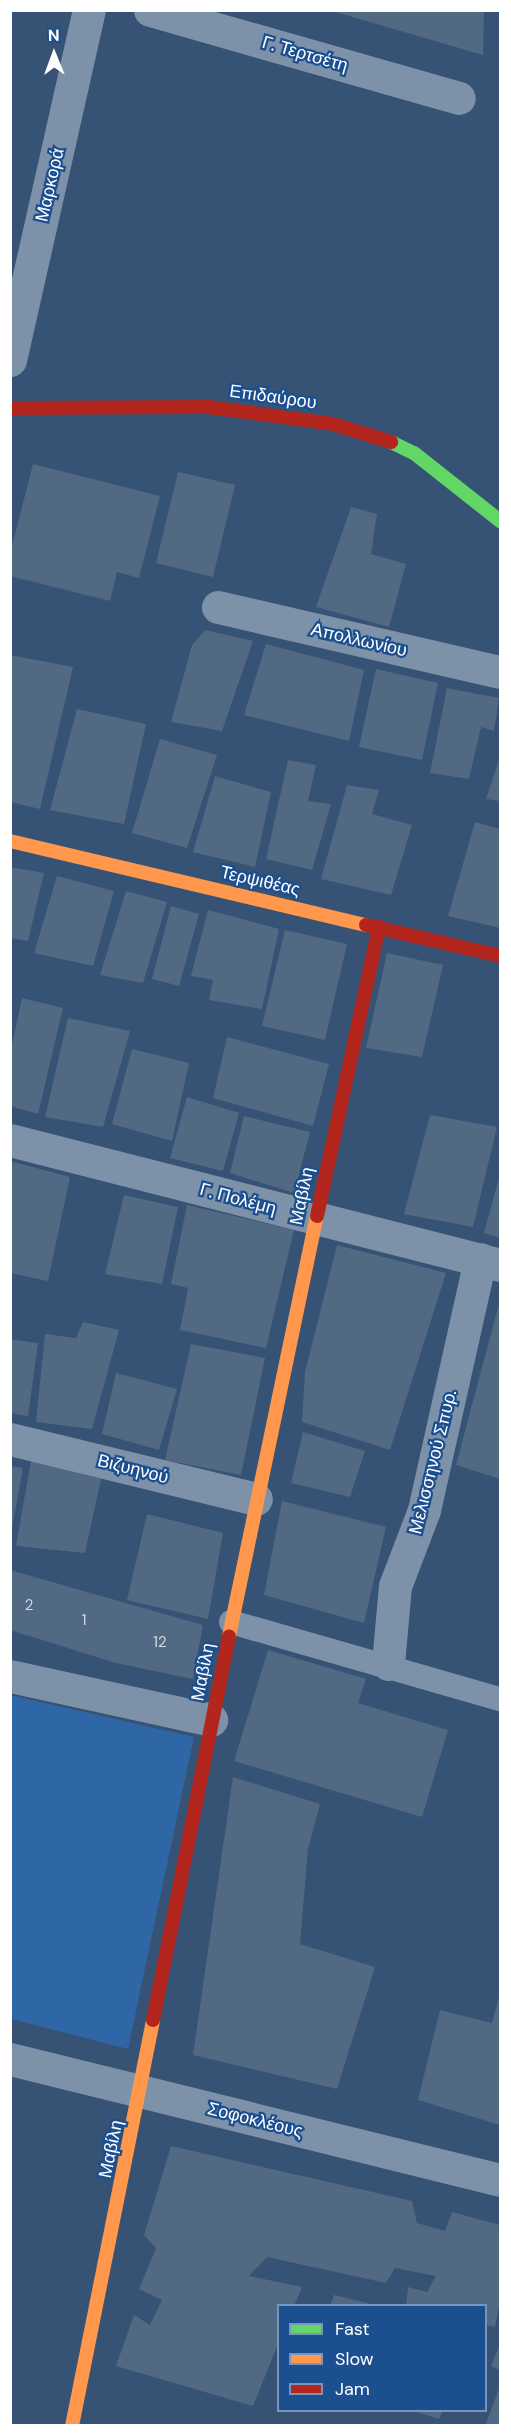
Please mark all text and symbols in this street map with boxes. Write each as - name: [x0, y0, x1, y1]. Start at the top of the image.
- north arrow: [24, 24, 84, 84]
- text: N: [48, 25, 60, 46]
- street label: Γ. Τερτσέτη: [260, 31, 350, 77]
- street label: Μαρκορά: [31, 146, 69, 224]
- street label: Επιδαύρου: [228, 380, 318, 414]
- street label: Απολλωνίου: [309, 618, 409, 662]
- street label: Τερψιθέας: [218, 861, 302, 901]
- street label: Μαβίλη: [285, 1165, 319, 1227]
- street label: Γ. Πολέμη: [197, 1178, 279, 1220]
- street label: Μελισσηνού Σπυρ.: [405, 1387, 461, 1537]
- street label: Βιζυηνού: [95, 1450, 171, 1488]
- house number: 2: [25, 1597, 33, 1615]
- house number: 1: [82, 1612, 86, 1630]
- house number: 12: [153, 1634, 167, 1652]
- street label: Μαβίλη: [187, 1641, 219, 1703]
- street label: Σοφοκλέους: [205, 2098, 305, 2142]
- street label: Μαβίλη: [94, 2118, 128, 2180]
- legend: [277, 2304, 487, 2412]
- text: Fast: [335, 2317, 370, 2341]
- text: Slow: [335, 2347, 374, 2371]
- text: Jam: [335, 2377, 370, 2401]

